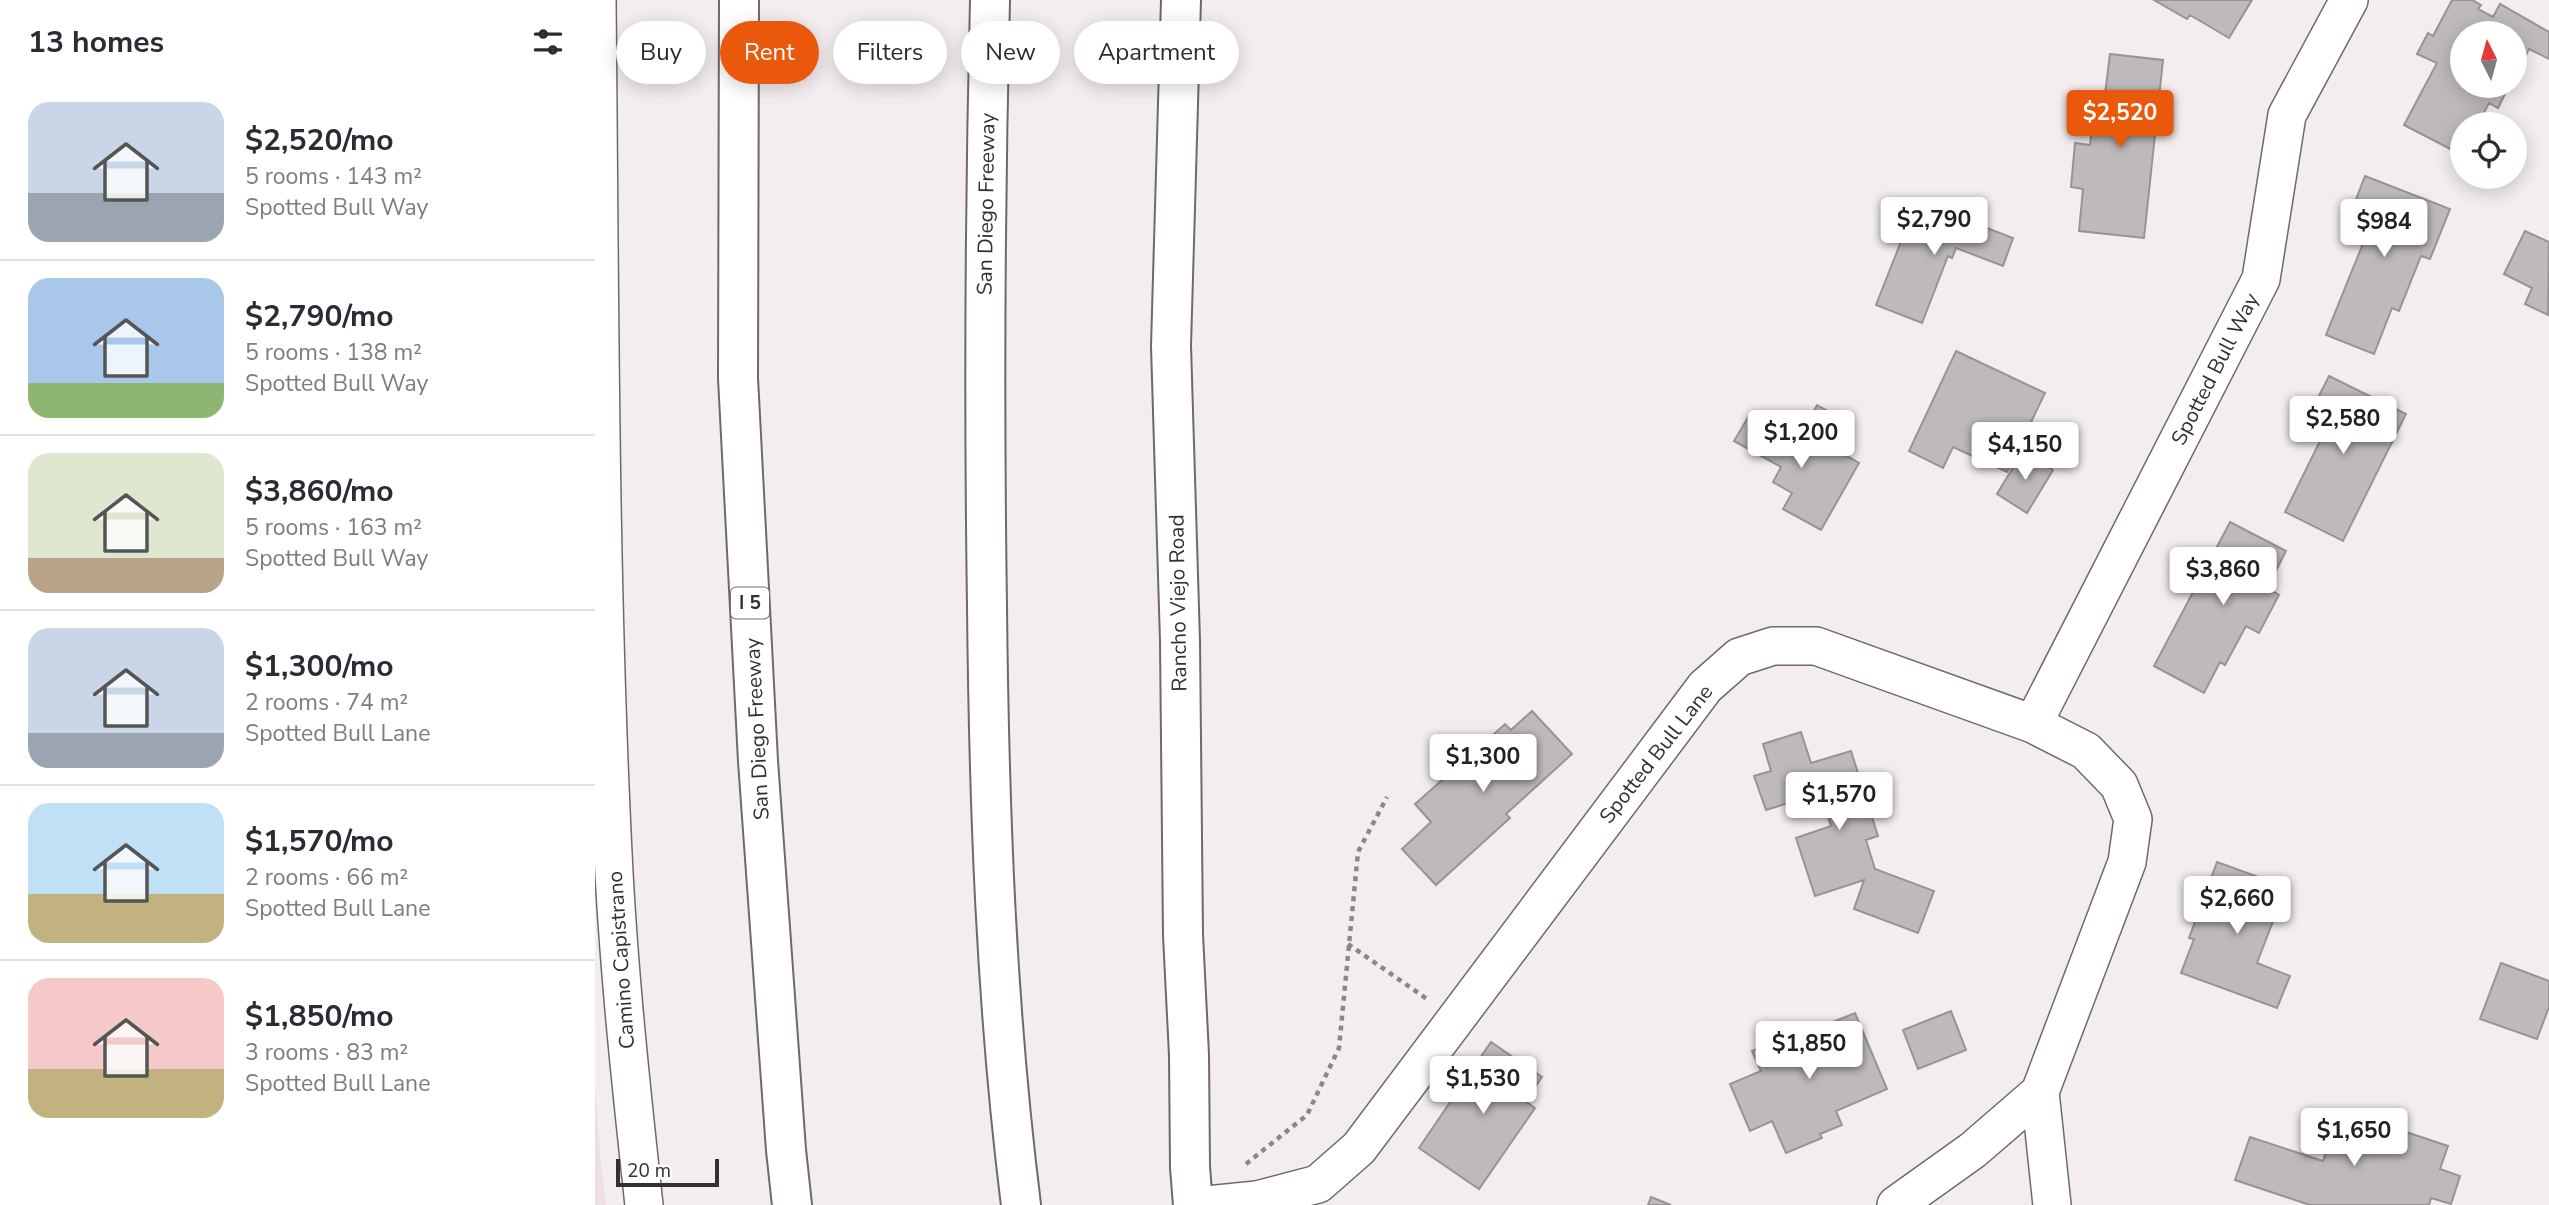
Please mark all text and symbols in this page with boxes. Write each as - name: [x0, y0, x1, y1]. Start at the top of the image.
- chip: Buy: [616, 21, 706, 84]
- chip: Rent: [720, 21, 819, 84]
- chip: Filters: [833, 21, 947, 84]
- chip: New: [961, 21, 1060, 84]
- chip: Apartment: [1074, 21, 1239, 84]
- north arrow: [2450, 21, 2527, 98]
- map controls: [2450, 21, 2527, 189]
- text: 13 homes: [28, 22, 164, 63]
- icon: filters: [529, 23, 567, 61]
- pin: $2,520: [2063, 90, 2177, 150]
- text: $2,520: [2083, 97, 2157, 128]
- street label: San Diego Freeway: [970, 112, 1002, 296]
- button: locate: [2450, 112, 2527, 189]
- text: $2,520/mo: [245, 120, 394, 161]
- icon: home: [84, 130, 168, 214]
- text: 5 rooms · 143 m²: [245, 161, 422, 192]
- text: Spotted Bull Way: [245, 192, 428, 223]
- pin: $2,790: [1877, 198, 1991, 257]
- pin: $984: [2343, 200, 2425, 259]
- text: $2,790: [1897, 204, 1971, 235]
- text: $984: [2356, 206, 2412, 237]
- street label: Spotted Bull Way: [2165, 288, 2266, 450]
- text: $2,790/mo: [245, 296, 394, 337]
- icon: home: [84, 306, 168, 390]
- text: 5 rooms · 138 m²: [245, 337, 422, 368]
- text: Spotted Bull Way: [245, 368, 428, 399]
- pin: $2,580: [2286, 396, 2400, 456]
- text: $2,580: [2306, 403, 2380, 434]
- pin: $1,200: [1744, 410, 1858, 470]
- text: $1,200: [1764, 417, 1838, 448]
- pin: $4,150: [1968, 422, 2082, 482]
- text: $4,150: [1988, 429, 2062, 460]
- text: $3,860/mo: [245, 471, 394, 512]
- icon: home: [84, 481, 168, 565]
- text: 5 rooms · 163 m²: [245, 512, 422, 543]
- street label: Rancho Viejo Road: [1162, 514, 1194, 692]
- text: Spotted Bull Way: [245, 543, 428, 574]
- pin: $3,860: [2166, 548, 2280, 607]
- text: $3,860: [2186, 554, 2260, 585]
- road number: I 5: [731, 588, 769, 618]
- street label: San Diego Freeway: [738, 637, 776, 821]
- text: $1,300/mo: [245, 646, 394, 687]
- icon: home: [84, 656, 168, 740]
- street label: Spotted Bull Lane: [1593, 679, 1719, 829]
- text: 2 rooms · 74 m²: [245, 687, 408, 718]
- text: Spotted Bull Lane: [245, 718, 430, 749]
- pin: $1,300: [1426, 734, 1540, 794]
- text: $1,300: [1446, 741, 1520, 772]
- pin: $1,570: [1782, 772, 1896, 832]
- text: $1,570: [1802, 779, 1876, 810]
- text: $1,570/mo: [245, 821, 394, 862]
- icon: home: [84, 831, 168, 915]
- text: 2 rooms · 66 m²: [245, 862, 408, 893]
- street label: Camino Capistrano: [601, 870, 641, 1050]
- pin: $2,660: [2180, 876, 2294, 936]
- text: $2,660: [2200, 883, 2274, 914]
- text: Spotted Bull Lane: [245, 893, 430, 924]
- text: $1,850/mo: [245, 996, 394, 1037]
- icon: home: [84, 1006, 168, 1090]
- pin: $1,850: [1752, 1021, 1866, 1081]
- text: $1,850: [1772, 1028, 1846, 1059]
- text: 3 rooms · 83 m²: [245, 1037, 408, 1068]
- pin: $1,530: [1426, 1056, 1540, 1116]
- text: $1,530: [1446, 1063, 1520, 1094]
- text: Spotted Bull Lane: [245, 1068, 430, 1099]
- pin: $1,650: [2297, 1108, 2411, 1168]
- text: $1,650: [2317, 1115, 2391, 1146]
- scale bar: [616, 1156, 719, 1188]
- text: 20 m: [627, 1158, 671, 1184]

